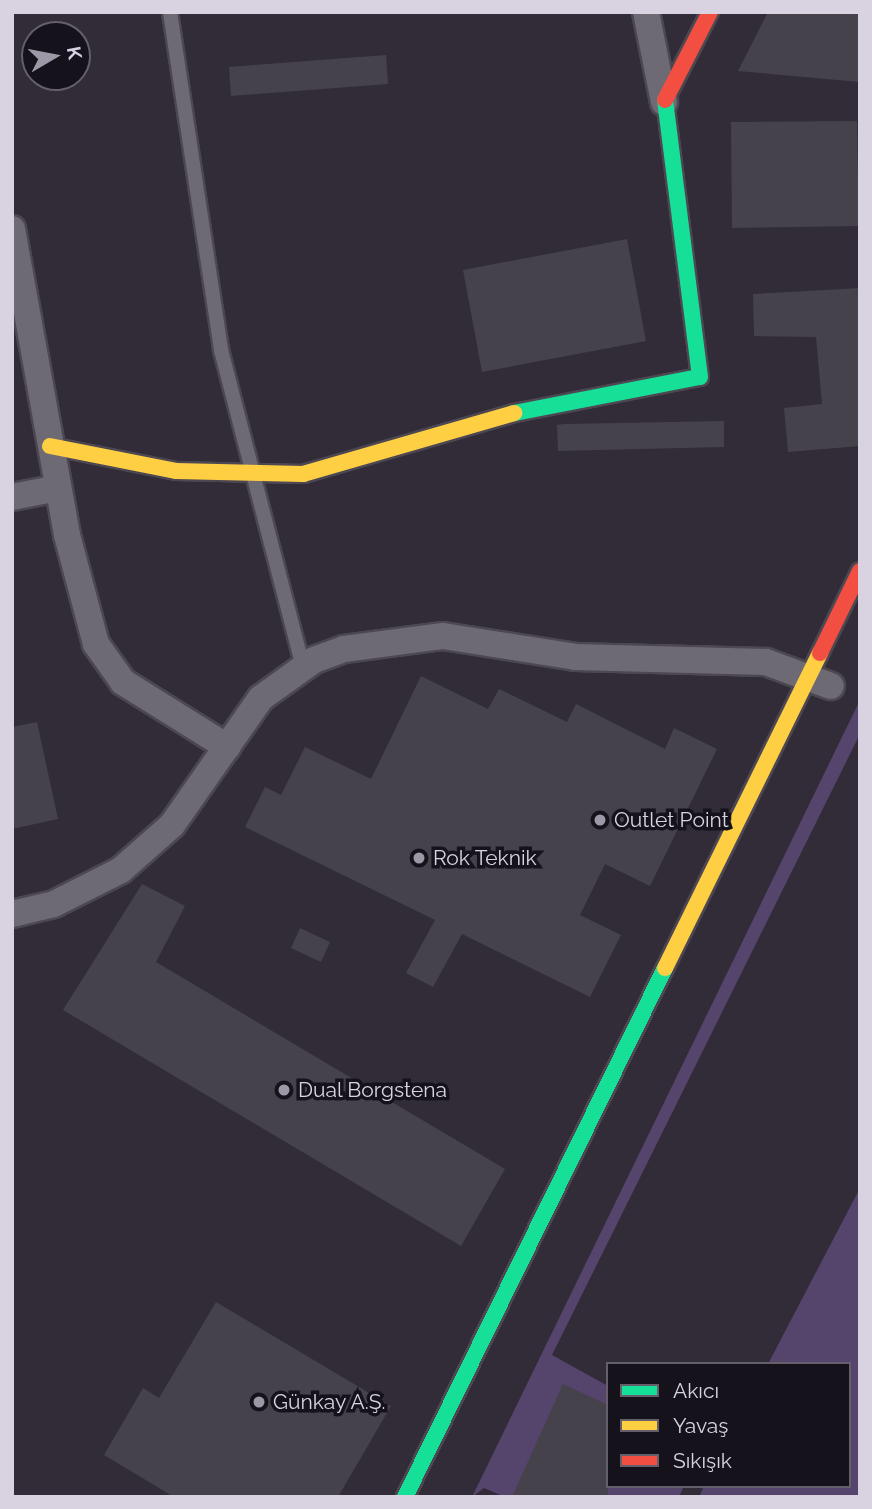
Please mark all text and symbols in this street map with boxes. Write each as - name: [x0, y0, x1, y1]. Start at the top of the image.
- north arrow: [21, 21, 91, 91]
- text: K: [63, 45, 87, 61]
- place label: Outlet Point: [614, 807, 729, 833]
- marker: Outlet Point: [592, 812, 608, 828]
- place label: Rok Teknik: [433, 845, 537, 871]
- marker: Rok Teknik: [411, 850, 427, 866]
- place label: Dual Borgstena: [298, 1077, 448, 1103]
- marker: Dual Borgstena: [276, 1082, 292, 1098]
- legend: [606, 1362, 851, 1488]
- text: Akıcı: [673, 1378, 719, 1403]
- place label: Günkay A.Ş.: [273, 1389, 387, 1415]
- marker: Günkay A.Ş.: [251, 1394, 267, 1410]
- text: Yavaş: [673, 1413, 728, 1438]
- text: Sıkışık: [673, 1448, 732, 1473]

